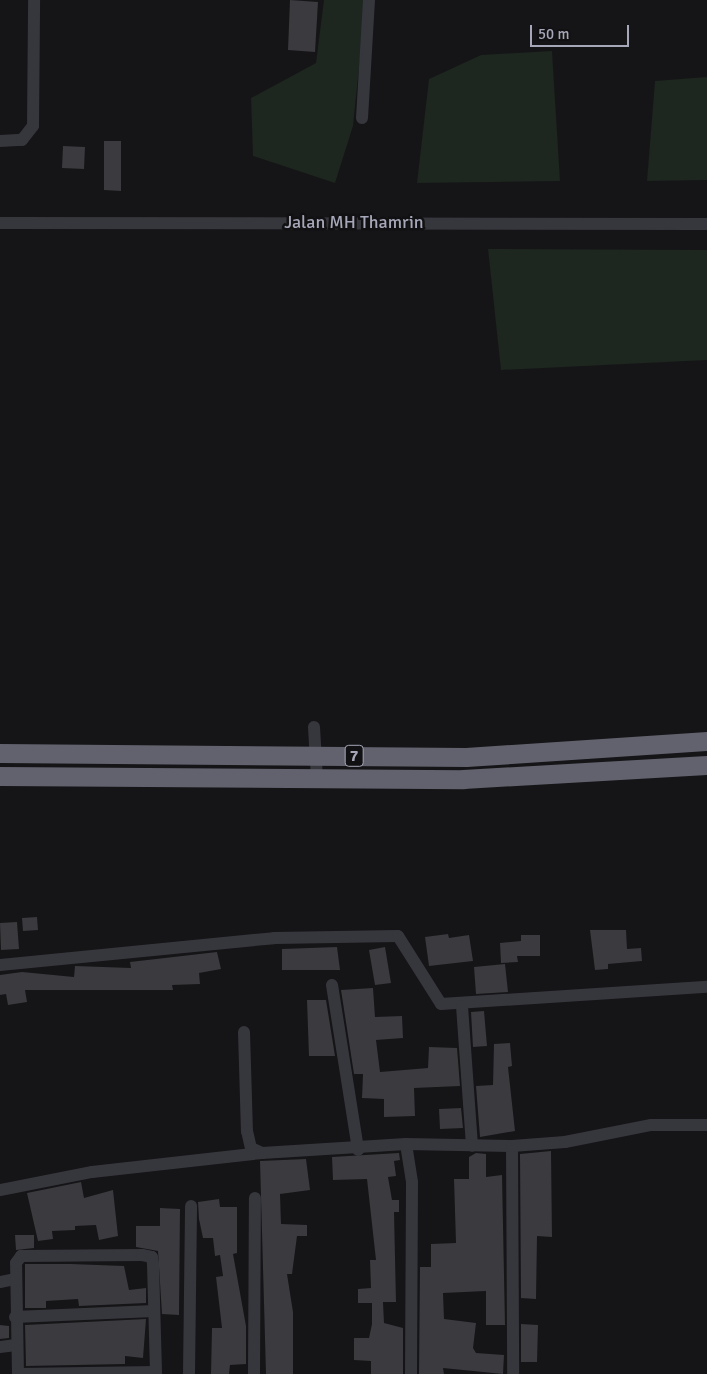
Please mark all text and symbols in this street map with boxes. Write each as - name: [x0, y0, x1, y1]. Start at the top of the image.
- scale bar: [532, 15, 631, 47]
- text: 50 m: [538, 25, 569, 43]
- street label: Jalan MH Thamrin: [284, 211, 424, 233]
- road number: 7: [344, 742, 364, 769]

